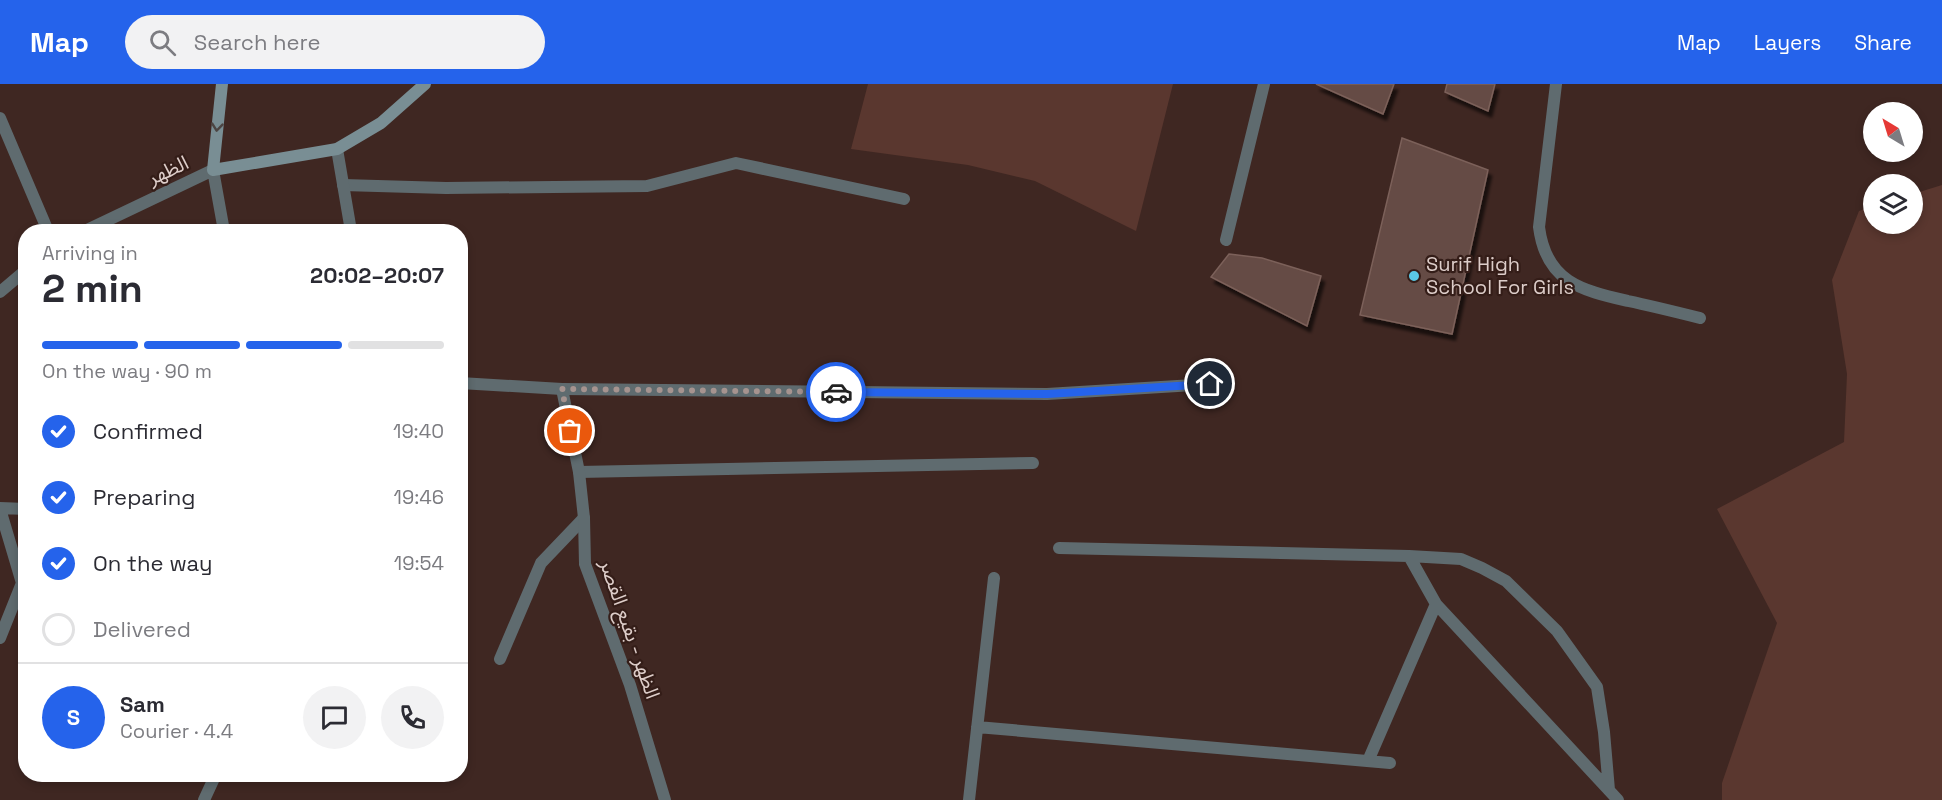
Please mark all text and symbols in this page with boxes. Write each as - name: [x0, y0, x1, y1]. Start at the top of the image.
- search box: [125, 15, 545, 69]
- text: Map: [30, 24, 89, 60]
- icon: search: [146, 26, 179, 59]
- text: Search here: [194, 28, 321, 56]
- text: Map: [1677, 29, 1721, 56]
- text: Layers: [1754, 29, 1821, 56]
- text: Share: [1854, 29, 1912, 56]
- north arrow: [1863, 102, 1923, 162]
- map controls: [1863, 102, 1923, 234]
- one-way arrow: [212, 123, 224, 132]
- street label: الظهر: [142, 149, 193, 191]
- button: layers: [1863, 174, 1923, 234]
- text: Arriving in: [42, 240, 138, 266]
- place label: Surif High School For Girls: [1426, 251, 1574, 300]
- text: 20:02–20:07: [310, 261, 444, 289]
- text: 2 min: [42, 264, 143, 313]
- marker: Surif High School For Girls: [1407, 269, 1421, 283]
- text: On the way · 90 m: [42, 358, 212, 384]
- pin: [1184, 358, 1235, 409]
- courier: [806, 362, 866, 422]
- icon: home: [1193, 367, 1226, 400]
- icon: car: [820, 376, 853, 409]
- pin: [544, 405, 595, 456]
- icon: bag: [553, 414, 586, 447]
- icon: check: [42, 415, 75, 448]
- text: Confirmed: [93, 417, 203, 445]
- text: 19:40: [393, 418, 444, 444]
- icon: check: [42, 481, 75, 514]
- text: Preparing: [93, 483, 195, 511]
- text: 19:46: [394, 484, 444, 510]
- icon: check: [42, 547, 75, 580]
- text: On the way: [93, 549, 212, 577]
- text: 19:54: [394, 550, 444, 576]
- street label: الظهر - بقيع القصر: [592, 555, 666, 703]
- text: Delivered: [93, 615, 191, 643]
- button: chat: [303, 686, 366, 749]
- button: phone: [381, 686, 444, 749]
- text: Sam: [120, 690, 165, 718]
- text: S: [67, 703, 80, 731]
- text: Courier · 4.4: [120, 718, 233, 744]

